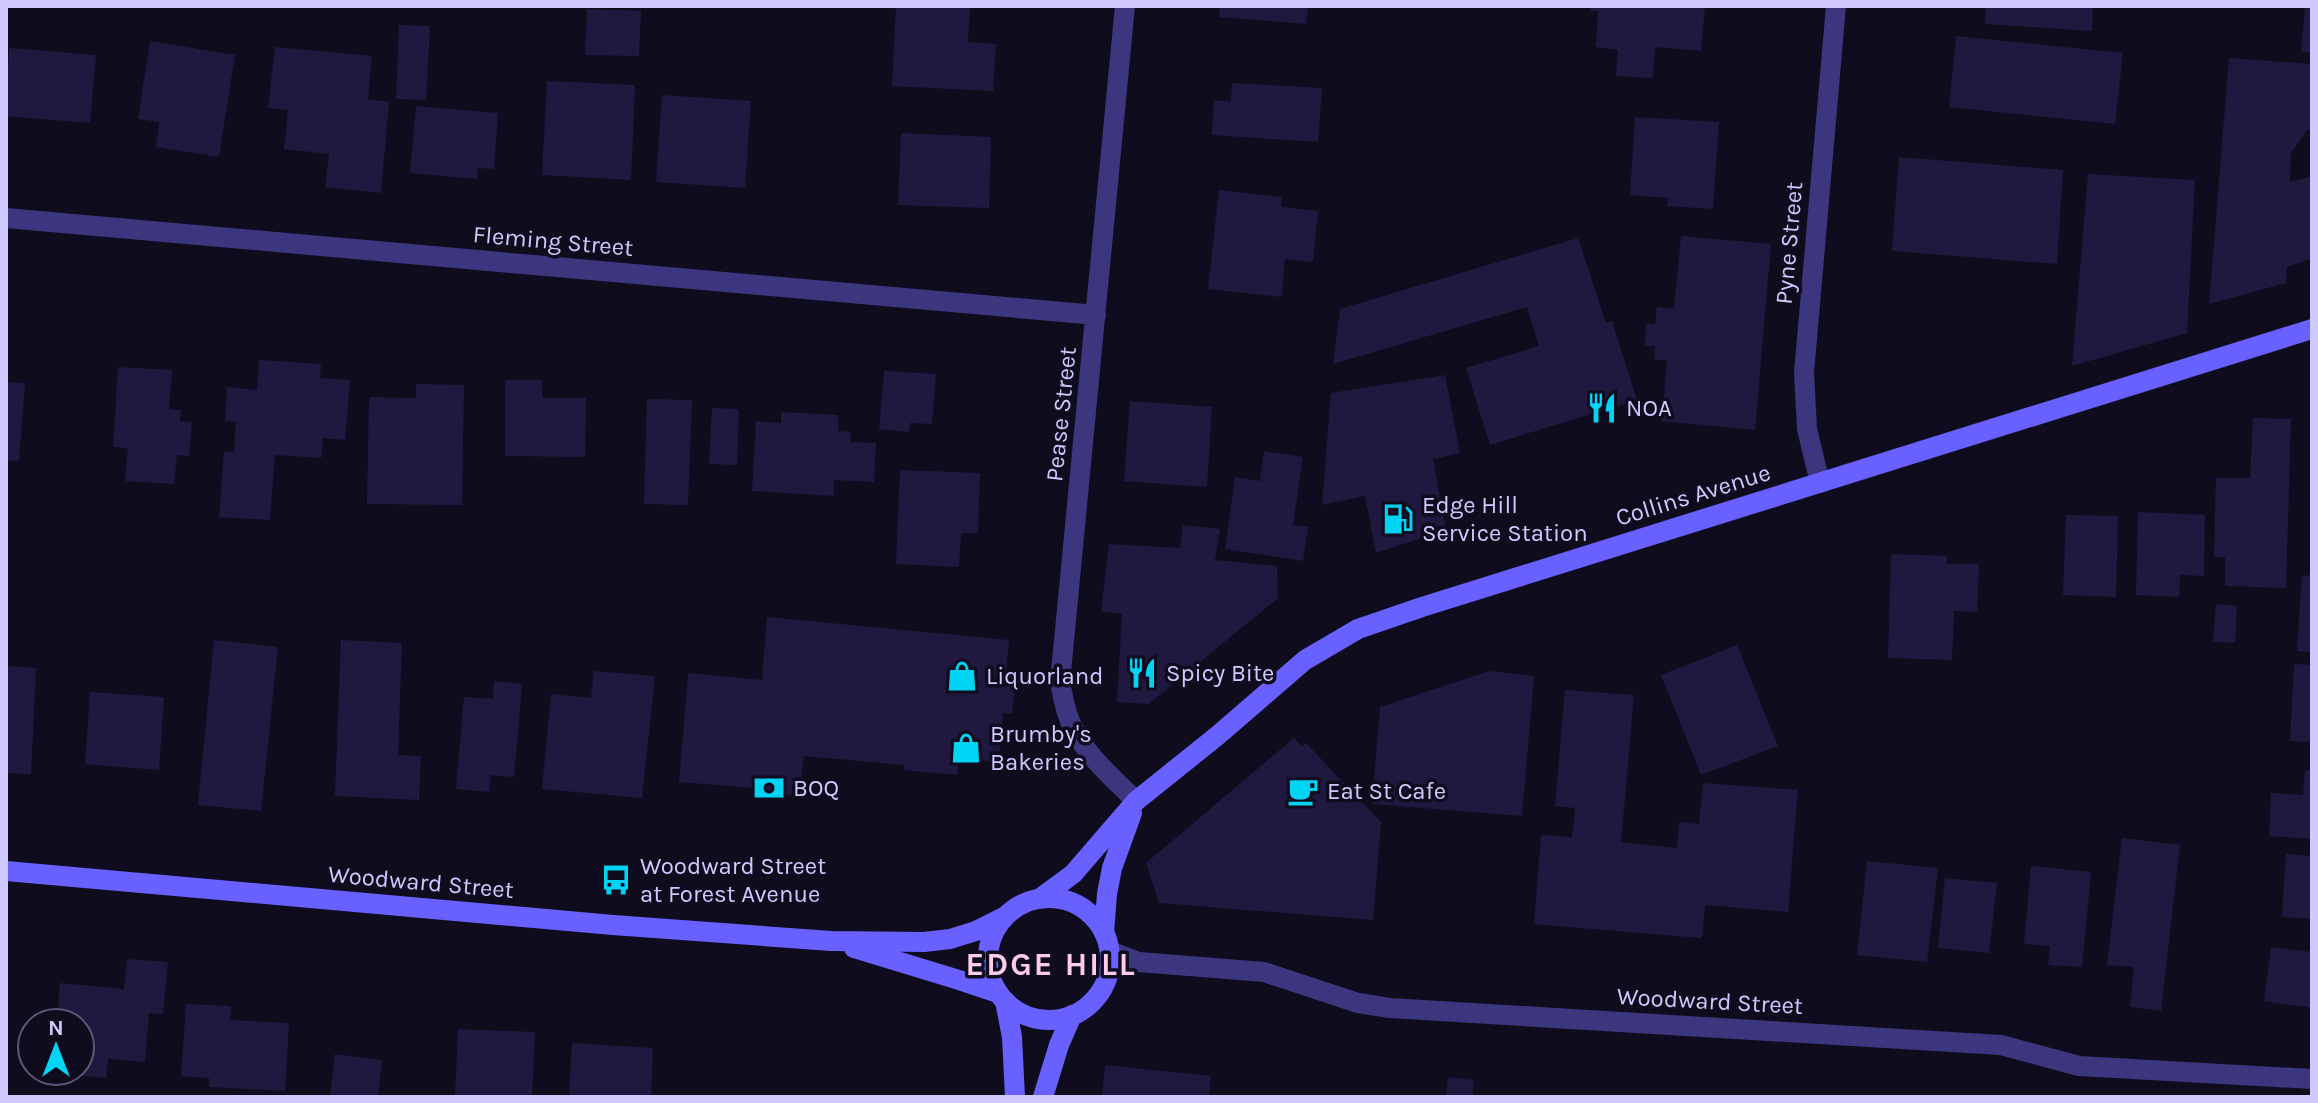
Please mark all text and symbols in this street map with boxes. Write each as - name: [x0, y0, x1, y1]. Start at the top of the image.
- street label: Pyne Street: [1770, 181, 1808, 305]
- street label: Fleming Street: [472, 220, 634, 262]
- street label: Pease Street: [1040, 345, 1082, 483]
- restaurant icon: NOA: [1585, 391, 1619, 425]
- place label: NOA: [1626, 394, 1672, 422]
- street label: Collins Avenue: [1612, 458, 1774, 532]
- place label: Edge Hill Service Station: [1422, 491, 1588, 547]
- fuel station icon: Edge Hill Service Station: [1381, 502, 1415, 536]
- restaurant icon: Spicy Bite: [1125, 656, 1159, 690]
- shop icon: Liquorland: [945, 659, 979, 693]
- place label: Spicy Bite: [1166, 659, 1274, 687]
- place label: Liquorland: [986, 662, 1103, 690]
- place label: Brumby's Bakeries: [990, 720, 1092, 776]
- shop icon: Brumby's Bakeries: [949, 731, 983, 765]
- bank icon: BOQ: [752, 771, 786, 805]
- place label: BOQ: [793, 774, 839, 802]
- cafe icon: Eat St Cafe: [1286, 774, 1320, 808]
- place label: Eat St Cafe: [1327, 777, 1446, 805]
- place label: Woodward Street at Forest Avenue: [640, 852, 826, 908]
- street label: Woodward Street: [327, 860, 515, 904]
- bus stop icon: Woodward Street at Forest Avenue: [599, 863, 633, 897]
- district label: EDGE HILL: [965, 946, 1137, 983]
- street label: Woodward Street: [1616, 982, 1804, 1020]
- north arrow: [16, 1007, 96, 1087]
- text: N: [48, 1015, 64, 1041]

